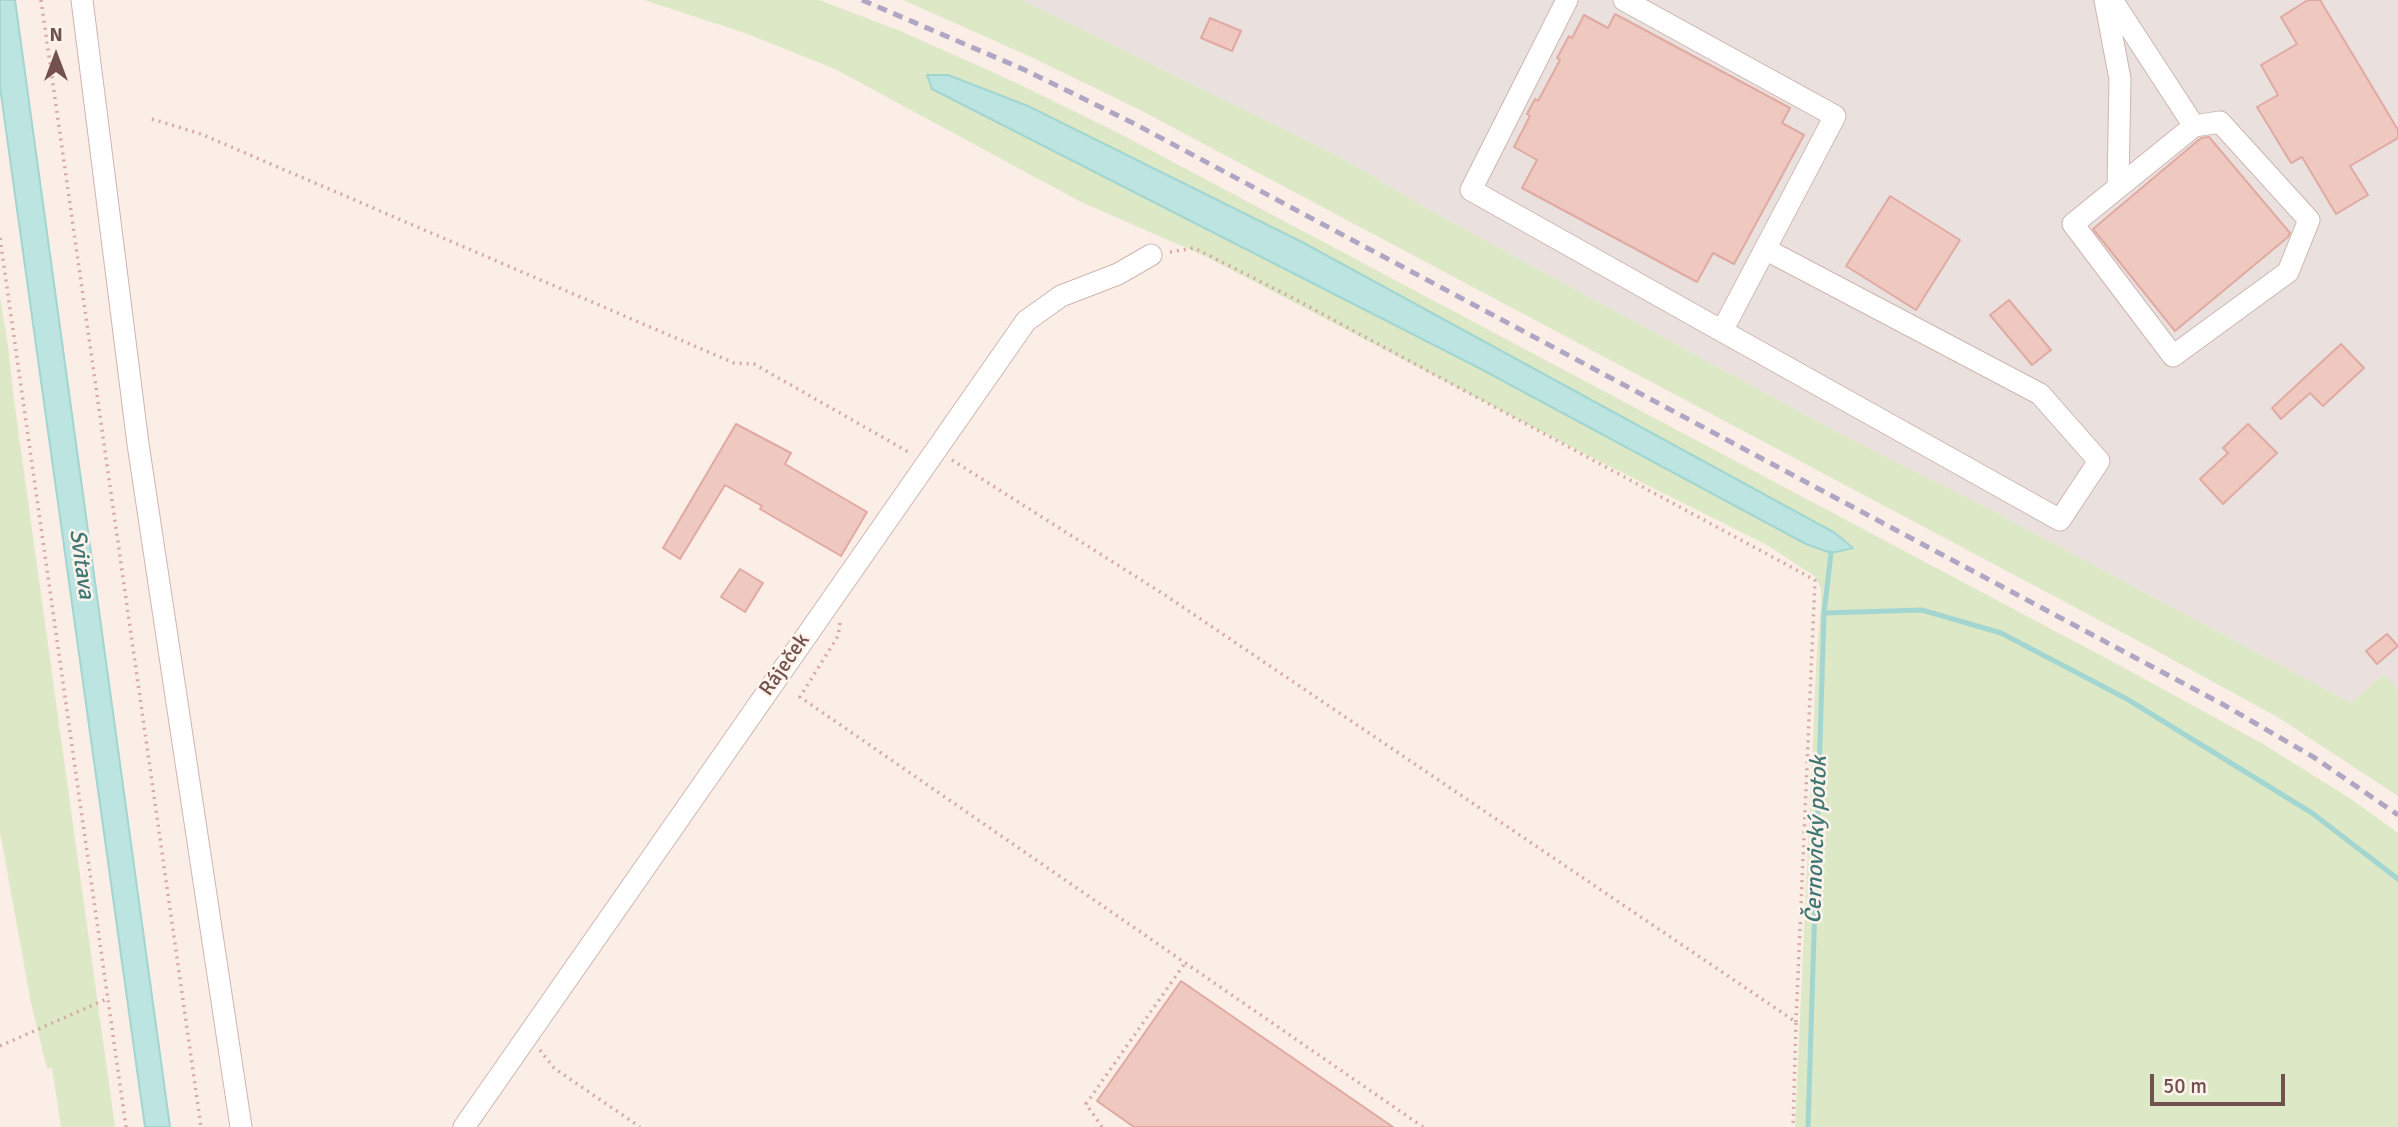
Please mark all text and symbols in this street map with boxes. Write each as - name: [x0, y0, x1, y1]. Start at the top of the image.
- north arrow: [21, 21, 91, 91]
- text: N: [49, 23, 63, 47]
- water label: Svitava: [62, 527, 100, 601]
- street label: Ráječek: [755, 629, 815, 701]
- water label: Černovický potok: [1800, 756, 1834, 924]
- scale bar: [2153, 1060, 2288, 1104]
- text: 50 m: [2163, 1073, 2207, 1099]

